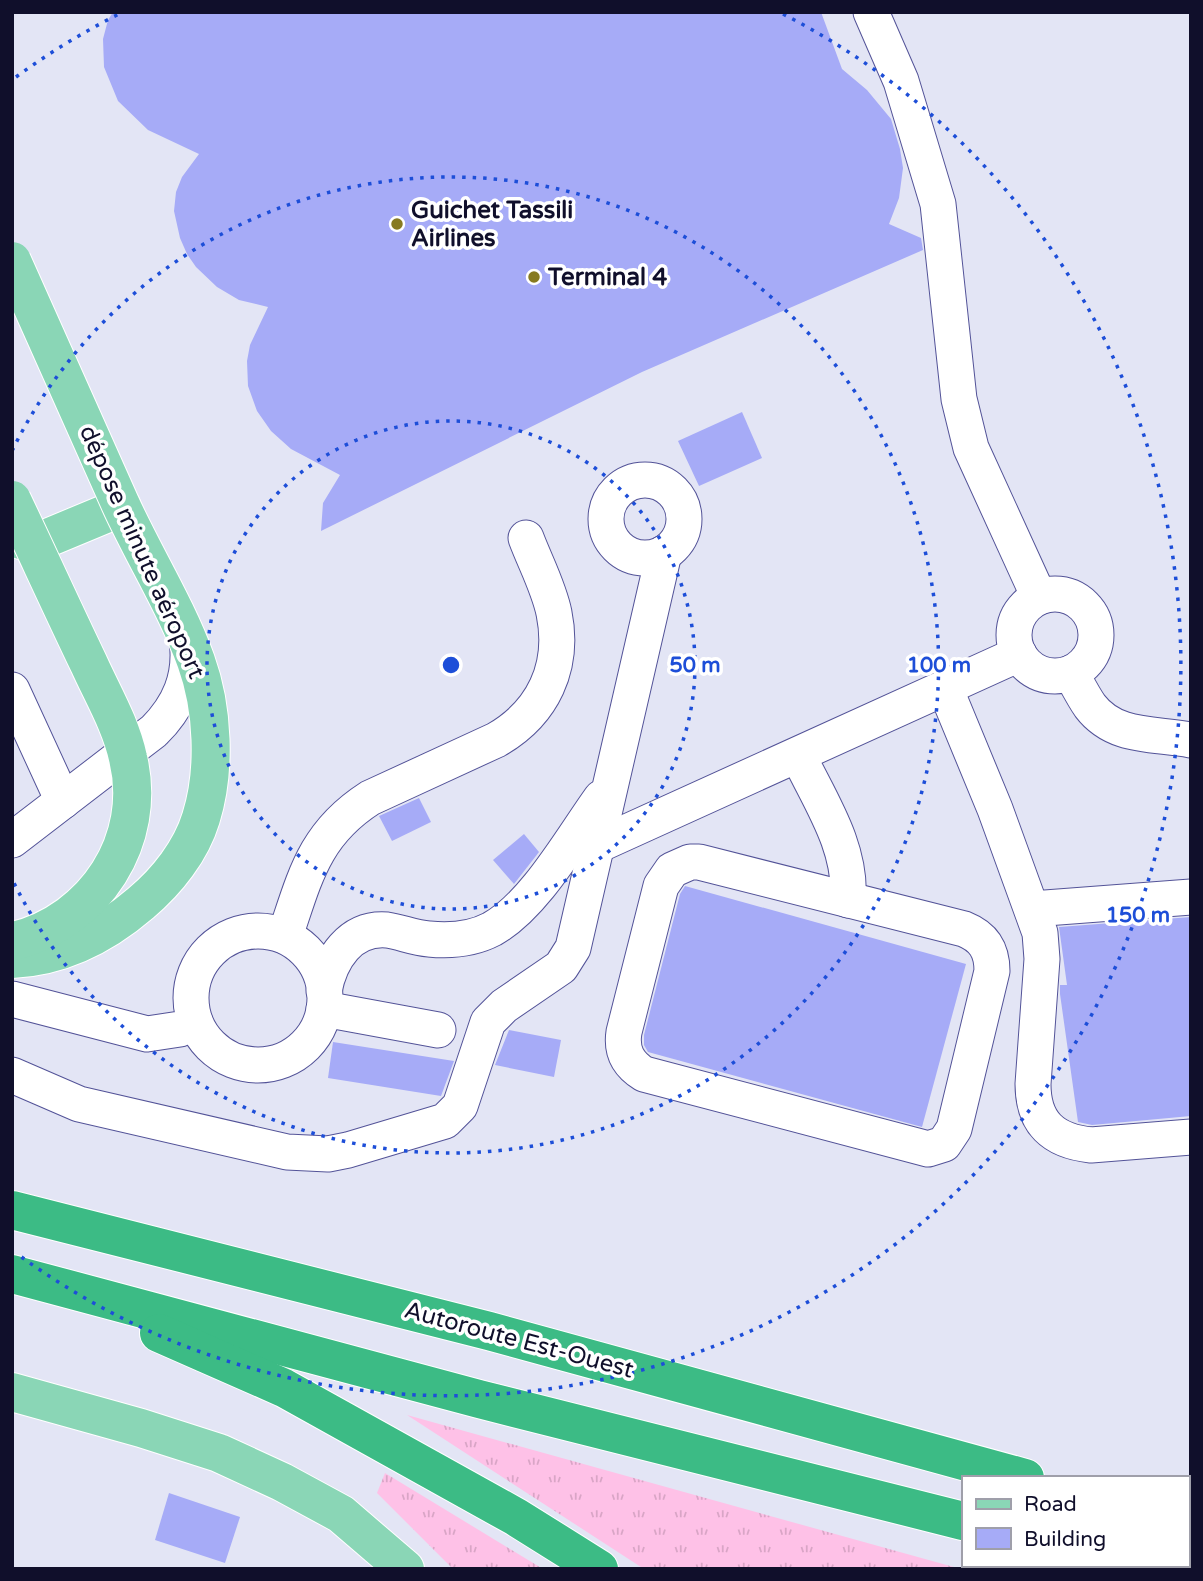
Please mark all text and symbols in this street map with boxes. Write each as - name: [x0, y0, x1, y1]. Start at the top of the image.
- place label: Guichet Tassili Airlines: [411, 196, 573, 253]
- marker: Guichet Tassili Airlines: [389, 216, 405, 232]
- place label: Terminal 4: [547, 263, 667, 292]
- marker: Terminal 4: [526, 269, 542, 285]
- street label: dépose minute aéroport: [73, 421, 211, 683]
- centre of rings: [439, 653, 463, 677]
- text: 50 m: [669, 653, 721, 678]
- text: 100 m: [907, 653, 971, 678]
- text: 150 m: [1106, 903, 1170, 928]
- street label: Autoroute Est-Ouest: [401, 1295, 637, 1385]
- legend: [962, 1476, 1189, 1567]
- text: Road: [1024, 1492, 1077, 1517]
- text: Building: [1024, 1527, 1106, 1552]

